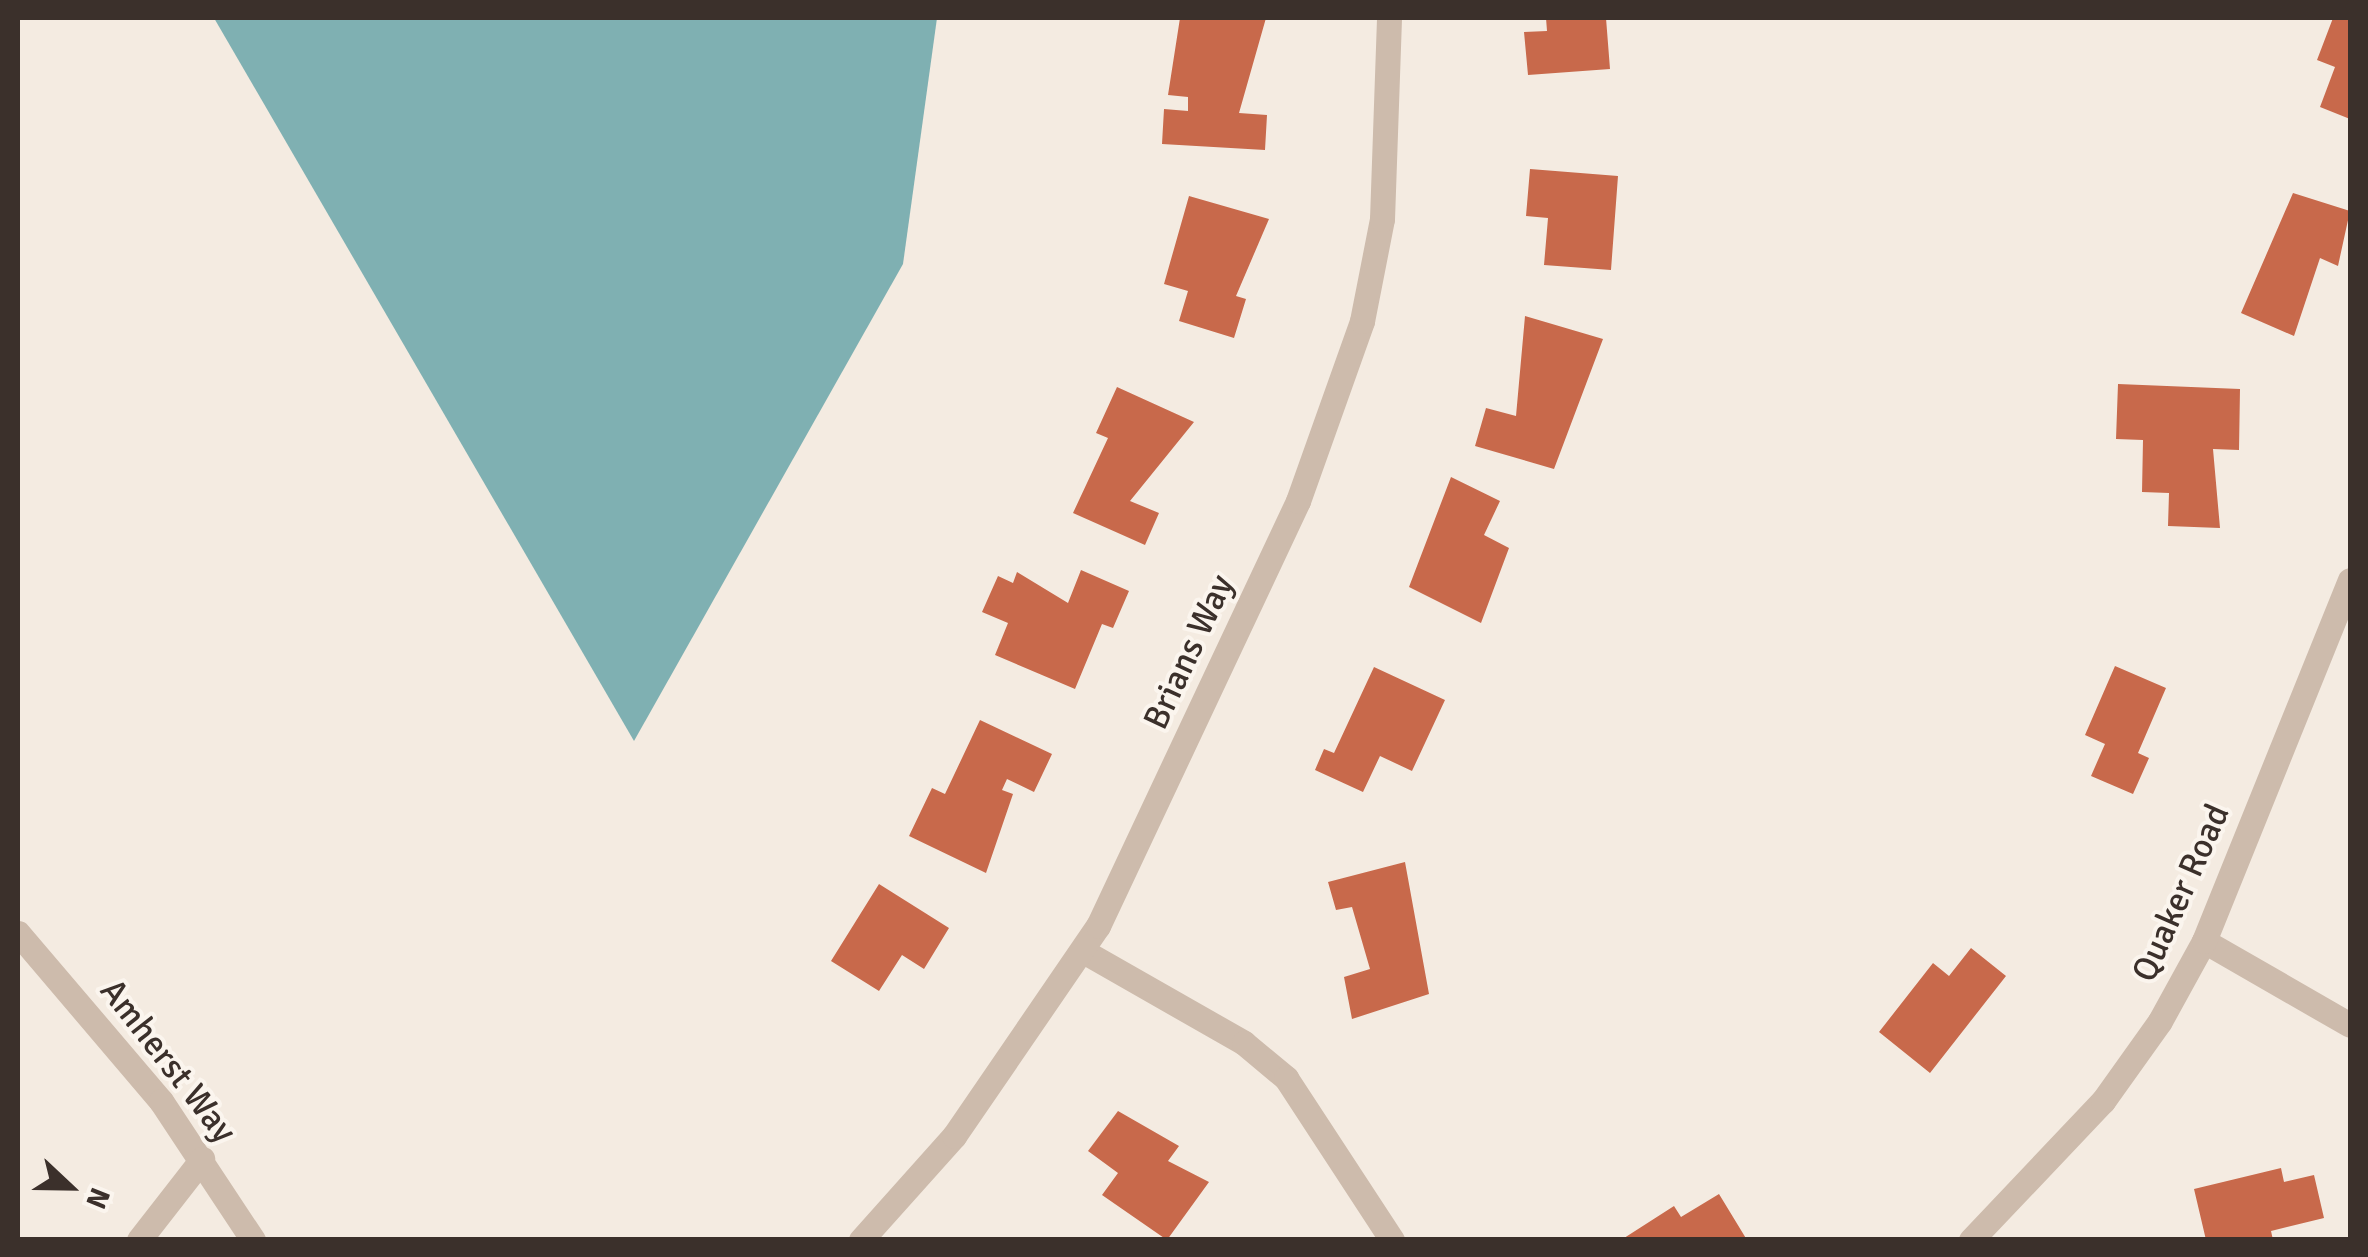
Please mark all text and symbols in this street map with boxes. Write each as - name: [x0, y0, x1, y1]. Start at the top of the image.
- street label: Brians Way: [1135, 568, 1243, 736]
- street label: Quaker Road: [2123, 798, 2239, 988]
- street label: Amherst Way: [91, 971, 245, 1151]
- north arrow: [20, 1137, 120, 1237]
- text: N: [78, 1183, 117, 1214]

